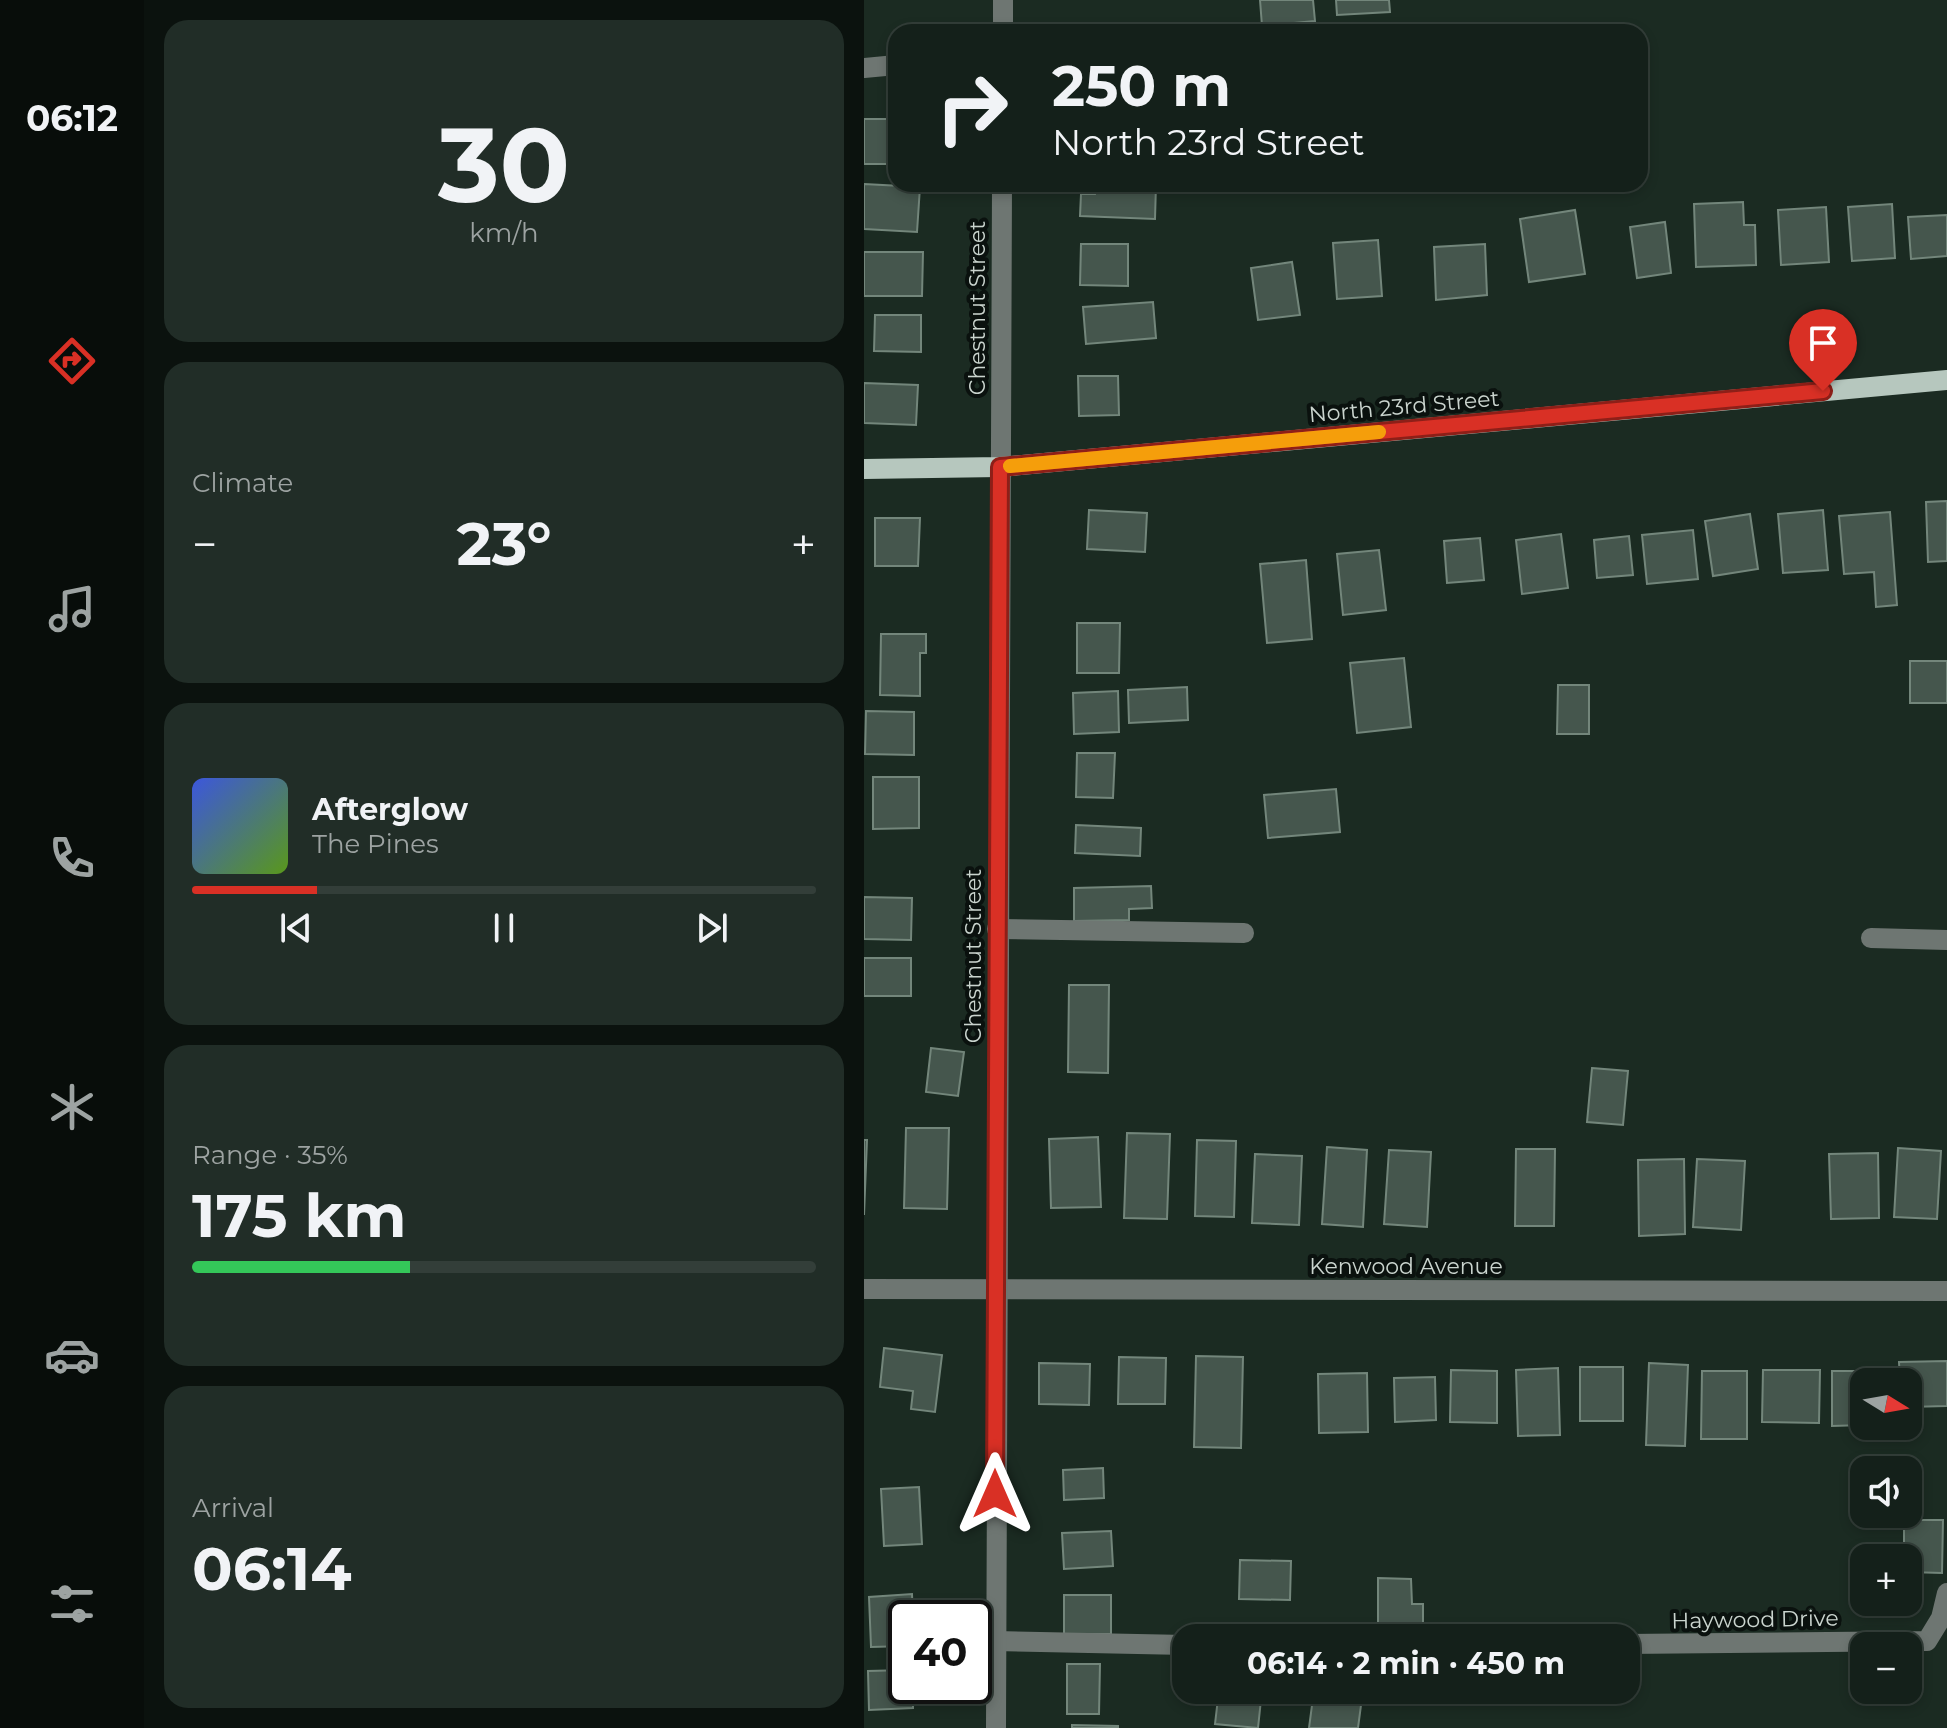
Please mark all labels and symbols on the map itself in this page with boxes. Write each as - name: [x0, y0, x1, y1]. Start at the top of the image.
- street label: Chestnut Street: [964, 221, 991, 395]
- pin: [1789, 309, 1857, 391]
- street label: North 23rd Street: [1308, 385, 1500, 428]
- street label: Chestnut Street: [960, 869, 987, 1043]
- street label: Kenwood Avenue: [1309, 1253, 1503, 1280]
- north arrow: [1850, 1368, 1922, 1440]
- position arrow: [953, 1452, 1037, 1536]
- speed limit sign: 40: [888, 1600, 992, 1704]
- street label: Haywood Drive: [1671, 1605, 1839, 1634]

